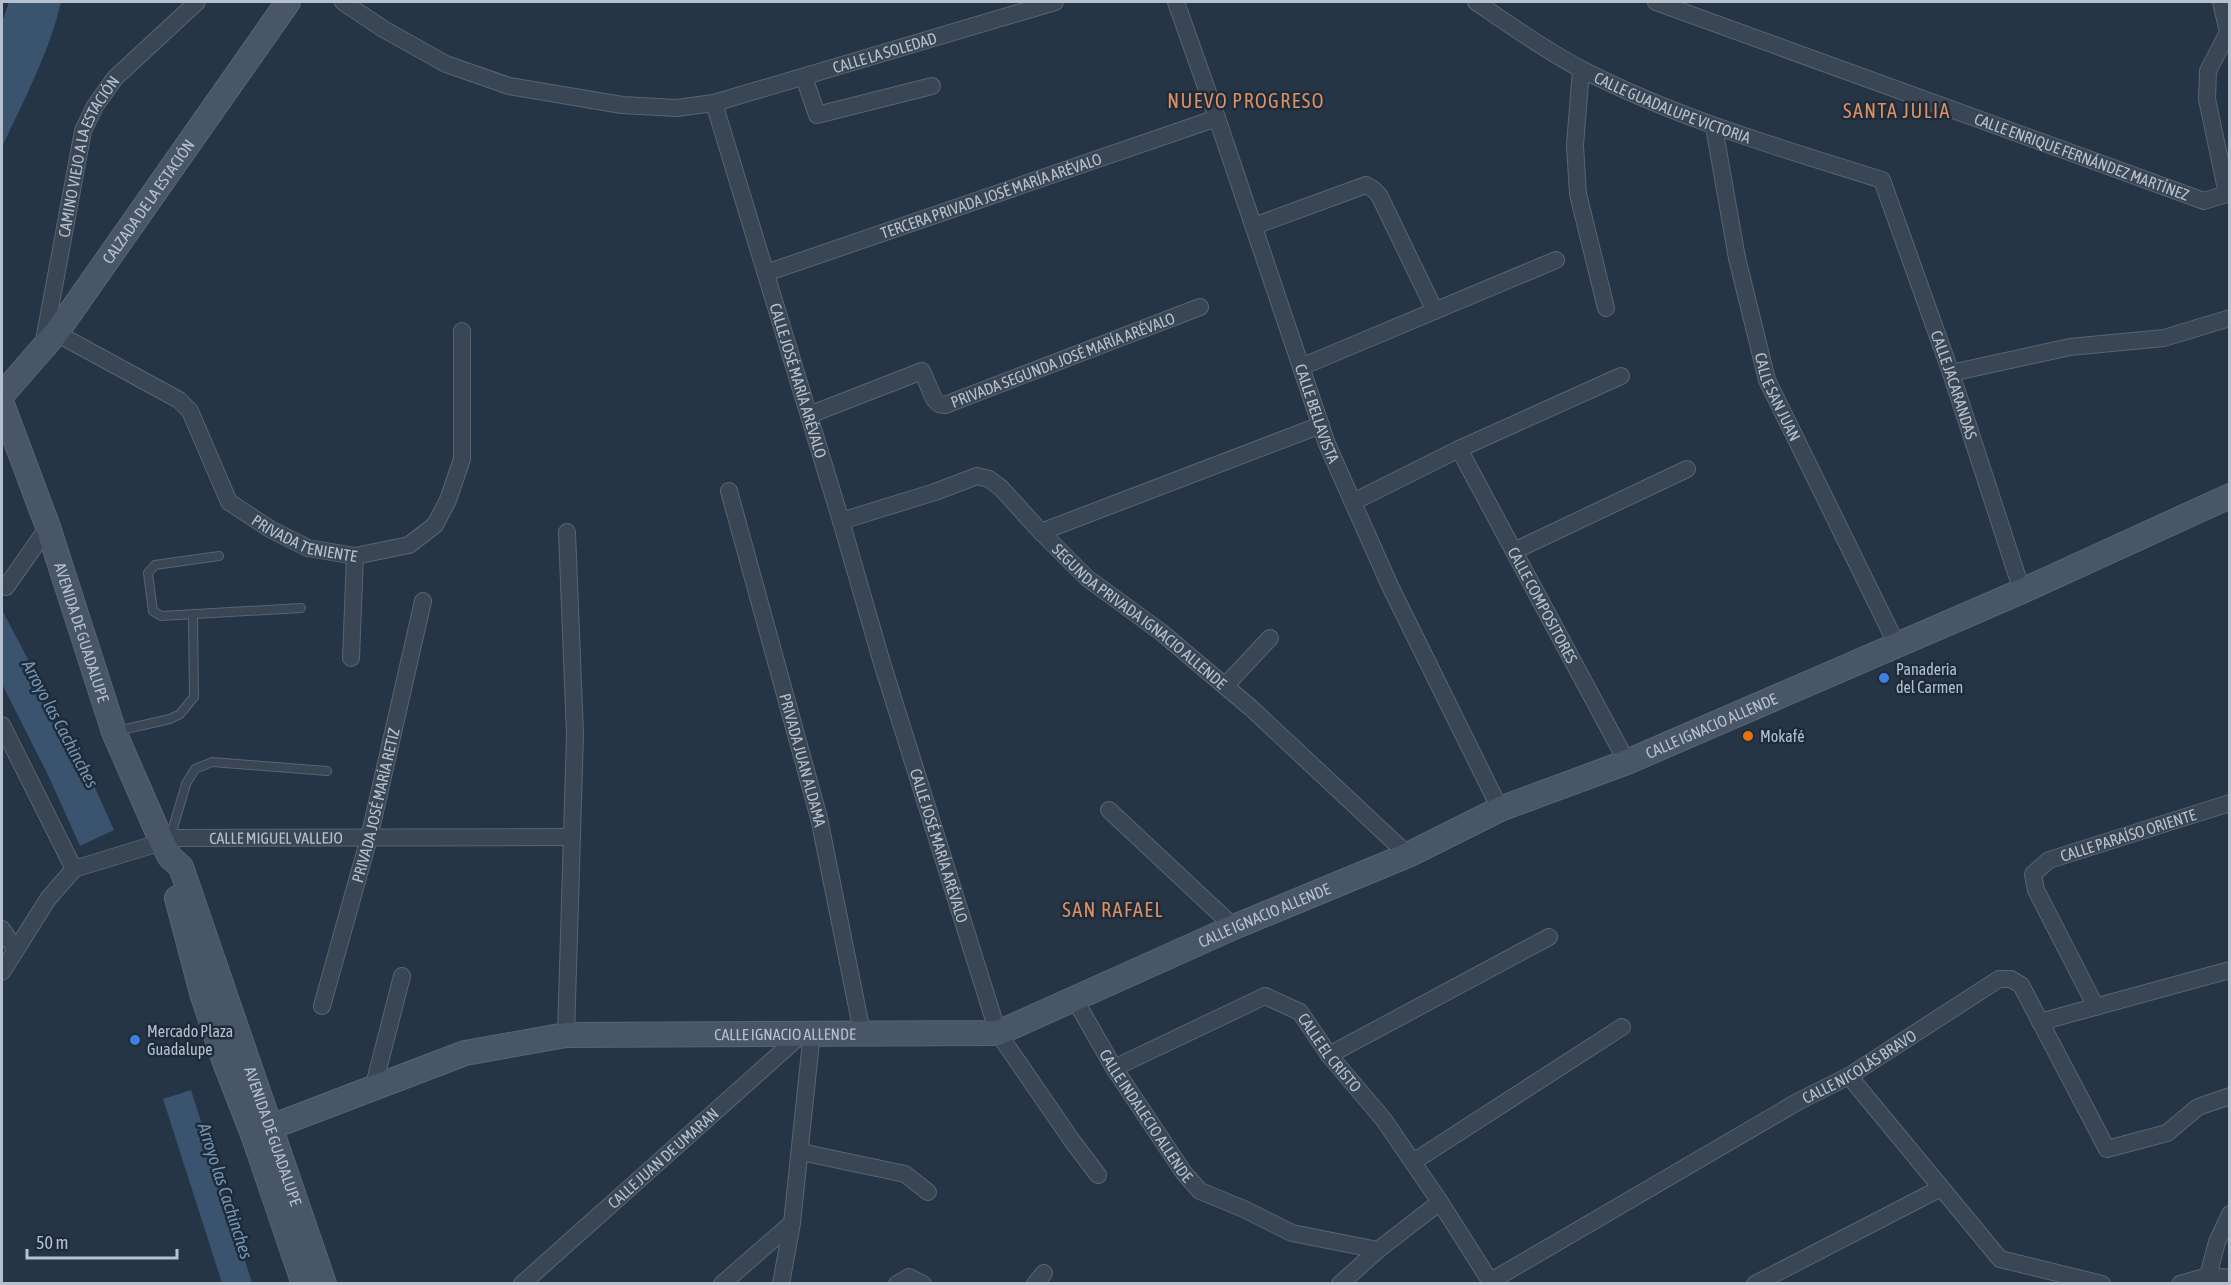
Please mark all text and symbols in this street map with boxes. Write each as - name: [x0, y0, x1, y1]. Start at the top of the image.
- street label: CALLE LA SOLEDAD: [830, 29, 939, 76]
- street label: CALLE GUADALUPE VICTORIA: [1591, 68, 1753, 147]
- street label: CAMINO VIEJO A LA ESTACIÓN: [54, 72, 123, 239]
- district label: NUEVO PROGRESO: [1167, 89, 1325, 112]
- district label: SANTA JULIA: [1843, 99, 1951, 122]
- street label: CALLE ENRIQUE FERNÁNDEZ MARTÍNEZ: [1972, 109, 2192, 204]
- street label: CALZADA DE LA ESTACIÓN: [99, 136, 198, 267]
- street label: TERCERA PRIVADA JOSÉ MARÍA ARÉVALO: [878, 149, 1104, 242]
- street label: CALLE JOSÉ MARÍA ARÉVALO: [766, 301, 830, 460]
- street label: PRIVADA SEGUNDA JOSÉ MARÍA ARÉVALO: [948, 309, 1177, 411]
- street label: CALLE JACARANDAS: [1928, 328, 1981, 442]
- street label: CALLE SAN JUAN: [1752, 351, 1804, 444]
- street label: CALLE BELLAVISTA: [1292, 362, 1343, 466]
- street label: PRIVADA TENIENTE: [249, 511, 359, 565]
- street label: SEGUNDA PRIVADA IGNACIO ALLENDE: [1049, 540, 1230, 692]
- street label: CALLE COMPOSITORES: [1504, 544, 1581, 666]
- street label: AVENIDA DE GUADALUPE: [51, 560, 113, 705]
- water label: Arroyo las Cachinches: [17, 655, 103, 791]
- place label: Panaderia del Carmen: [1896, 660, 1963, 696]
- marker: Panaderia del Carmen: [1877, 671, 1891, 685]
- street label: CALLE IGNACIO ALLENDE: [1643, 689, 1780, 762]
- street label: PRIVADA JUAN ALDAMA: [776, 691, 830, 829]
- street label: PRIVADA JOSÉ MARÍA RETIZ: [348, 726, 403, 884]
- place label: Mokafé: [1760, 727, 1804, 745]
- marker: Mokafé: [1741, 729, 1755, 743]
- street label: CALLE JOSÉ MARÍA ARÉVALO: [907, 766, 972, 925]
- street label: CALLE PARAÍSO ORIENTE: [2058, 805, 2198, 865]
- street label: CALLE MIGUEL VALLEJO: [209, 829, 343, 847]
- street label: CALLE IGNACIO ALLENDE: [1195, 879, 1333, 951]
- district label: SAN RAFAEL: [1062, 898, 1164, 921]
- street label: CALLE EL CRISTO: [1294, 1010, 1365, 1095]
- place label: Mercado Plaza Guadalupe: [147, 1022, 233, 1059]
- street label: CALLE IGNACIO ALLENDE: [714, 1025, 856, 1043]
- street label: CALLE NICOLÁS BRAVO: [1799, 1026, 1919, 1107]
- marker: Mercado Plaza Guadalupe: [128, 1033, 142, 1047]
- street label: CALLE INDALECIO ALLENDE: [1096, 1046, 1197, 1186]
- street label: AVENIDA DE GUADALUPE: [241, 1064, 305, 1208]
- street label: CALLE JUAN DE UMARAN: [604, 1104, 722, 1212]
- water label: Arroyo las Cachinches: [193, 1119, 257, 1261]
- scale bar: [27, 1222, 177, 1260]
- text: 50 m: [36, 1232, 68, 1253]

